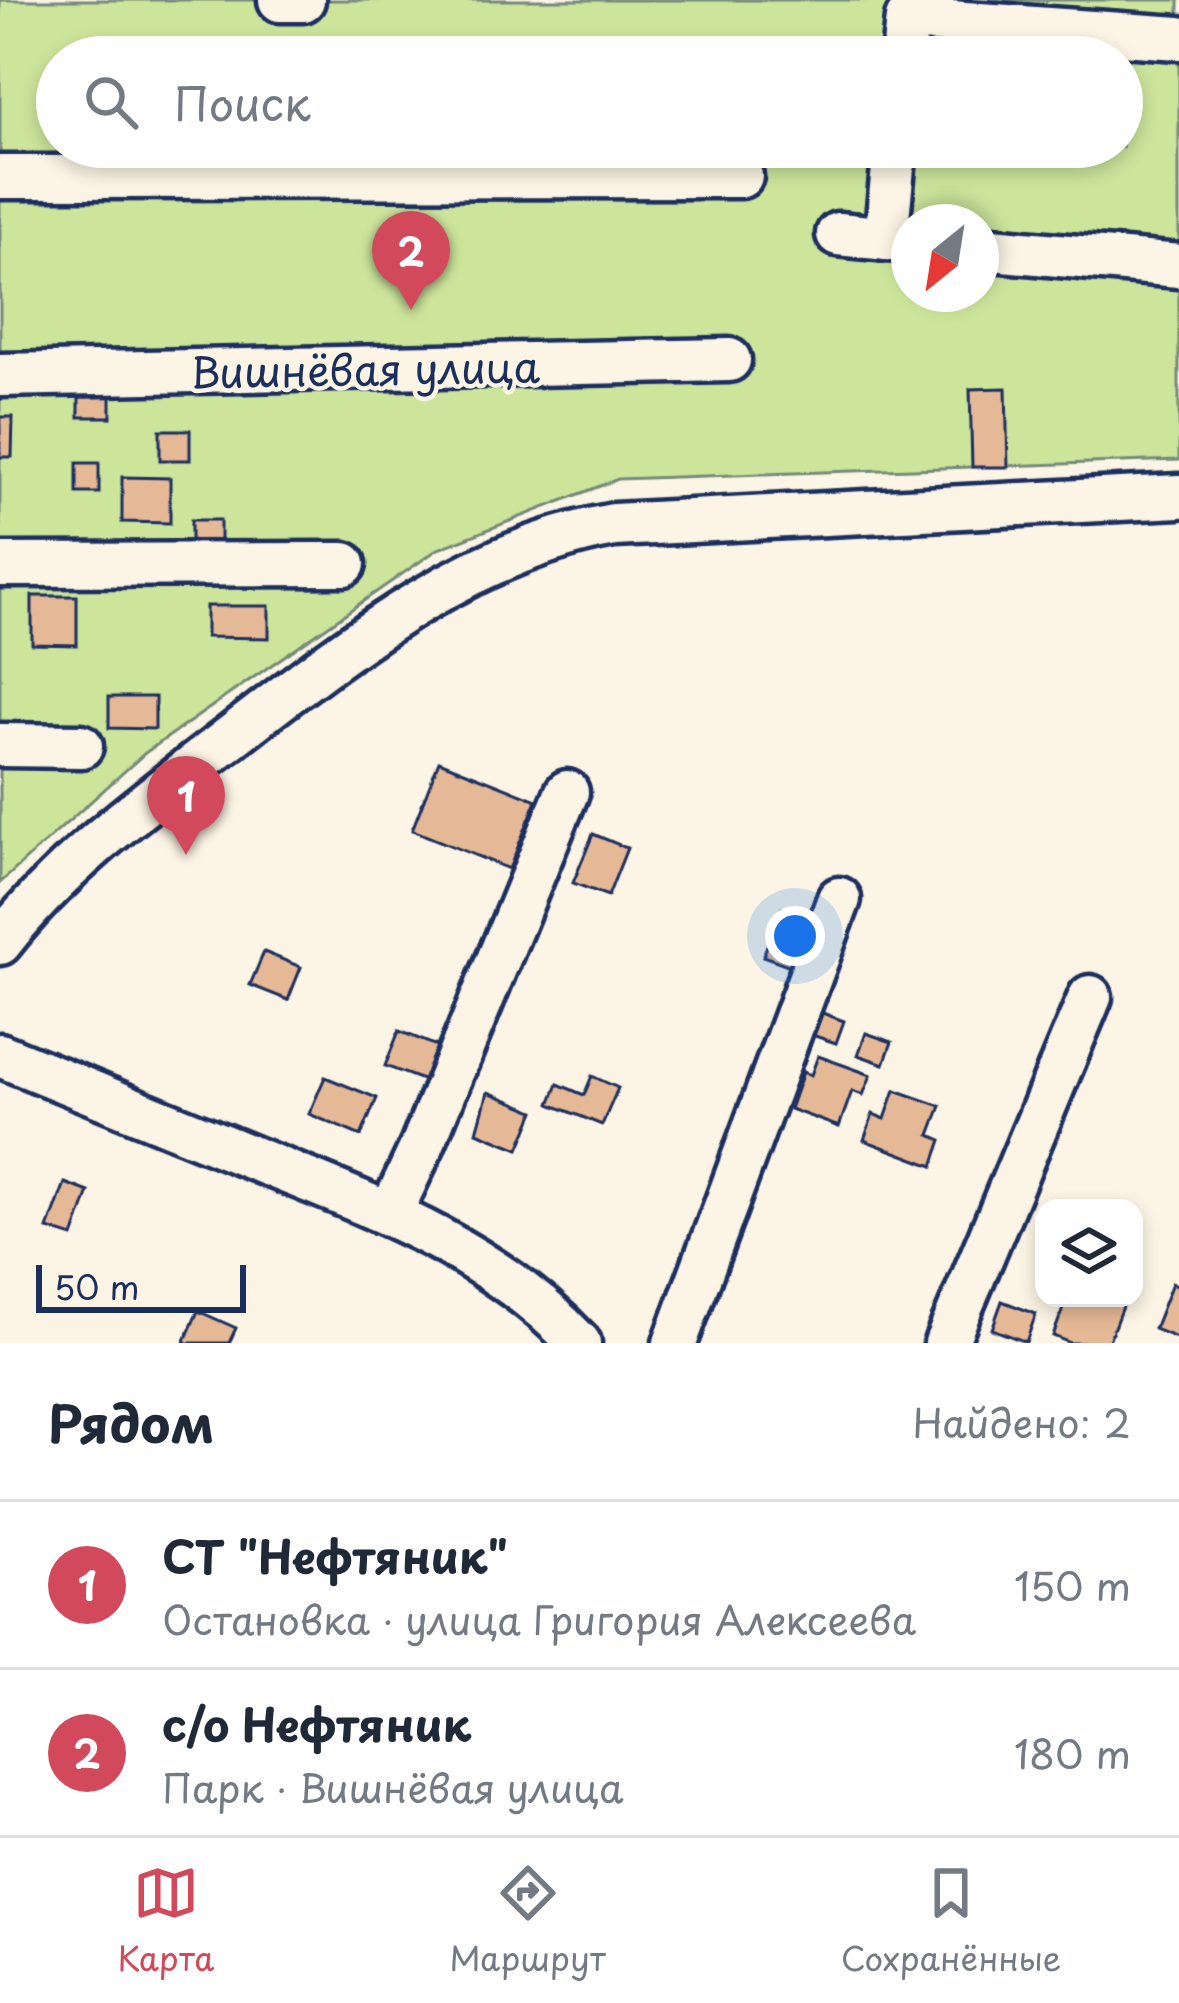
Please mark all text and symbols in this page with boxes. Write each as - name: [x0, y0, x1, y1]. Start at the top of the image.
- search box: [36, 36, 1143, 168]
- text: Поиск: [174, 68, 311, 136]
- icon: search: [78, 69, 144, 135]
- north arrow: [891, 204, 999, 312]
- pin: 2: [372, 211, 450, 310]
- street label: Вишнёвая улица: [190, 333, 541, 403]
- pin: 1: [147, 756, 225, 855]
- your location: [765, 906, 825, 966]
- map controls: [1035, 1199, 1143, 1307]
- button: layers: [1035, 1199, 1143, 1307]
- scale bar: [36, 1259, 246, 1312]
- text: 50 m: [54, 1261, 140, 1311]
- text: Рядом: [48, 1383, 214, 1460]
- text: Найдено: 2: [912, 1392, 1131, 1451]
- text: СТ "Нефтяник": [162, 1521, 508, 1589]
- text: 1: [78, 1555, 96, 1614]
- text: 150 m: [1014, 1555, 1131, 1614]
- text: Остановка · улица Григория Алексеева: [162, 1589, 916, 1648]
- text: с/о Нефтяник: [162, 1689, 471, 1757]
- text: 2: [73, 1723, 101, 1782]
- text: 180 m: [1014, 1723, 1131, 1782]
- text: Парк · Вишнёвая улица: [162, 1757, 623, 1816]
- tab: Карта: [118, 1860, 214, 1982]
- tab: Маршрут: [450, 1860, 606, 1982]
- tab: Сохранённые: [841, 1860, 1061, 1982]

